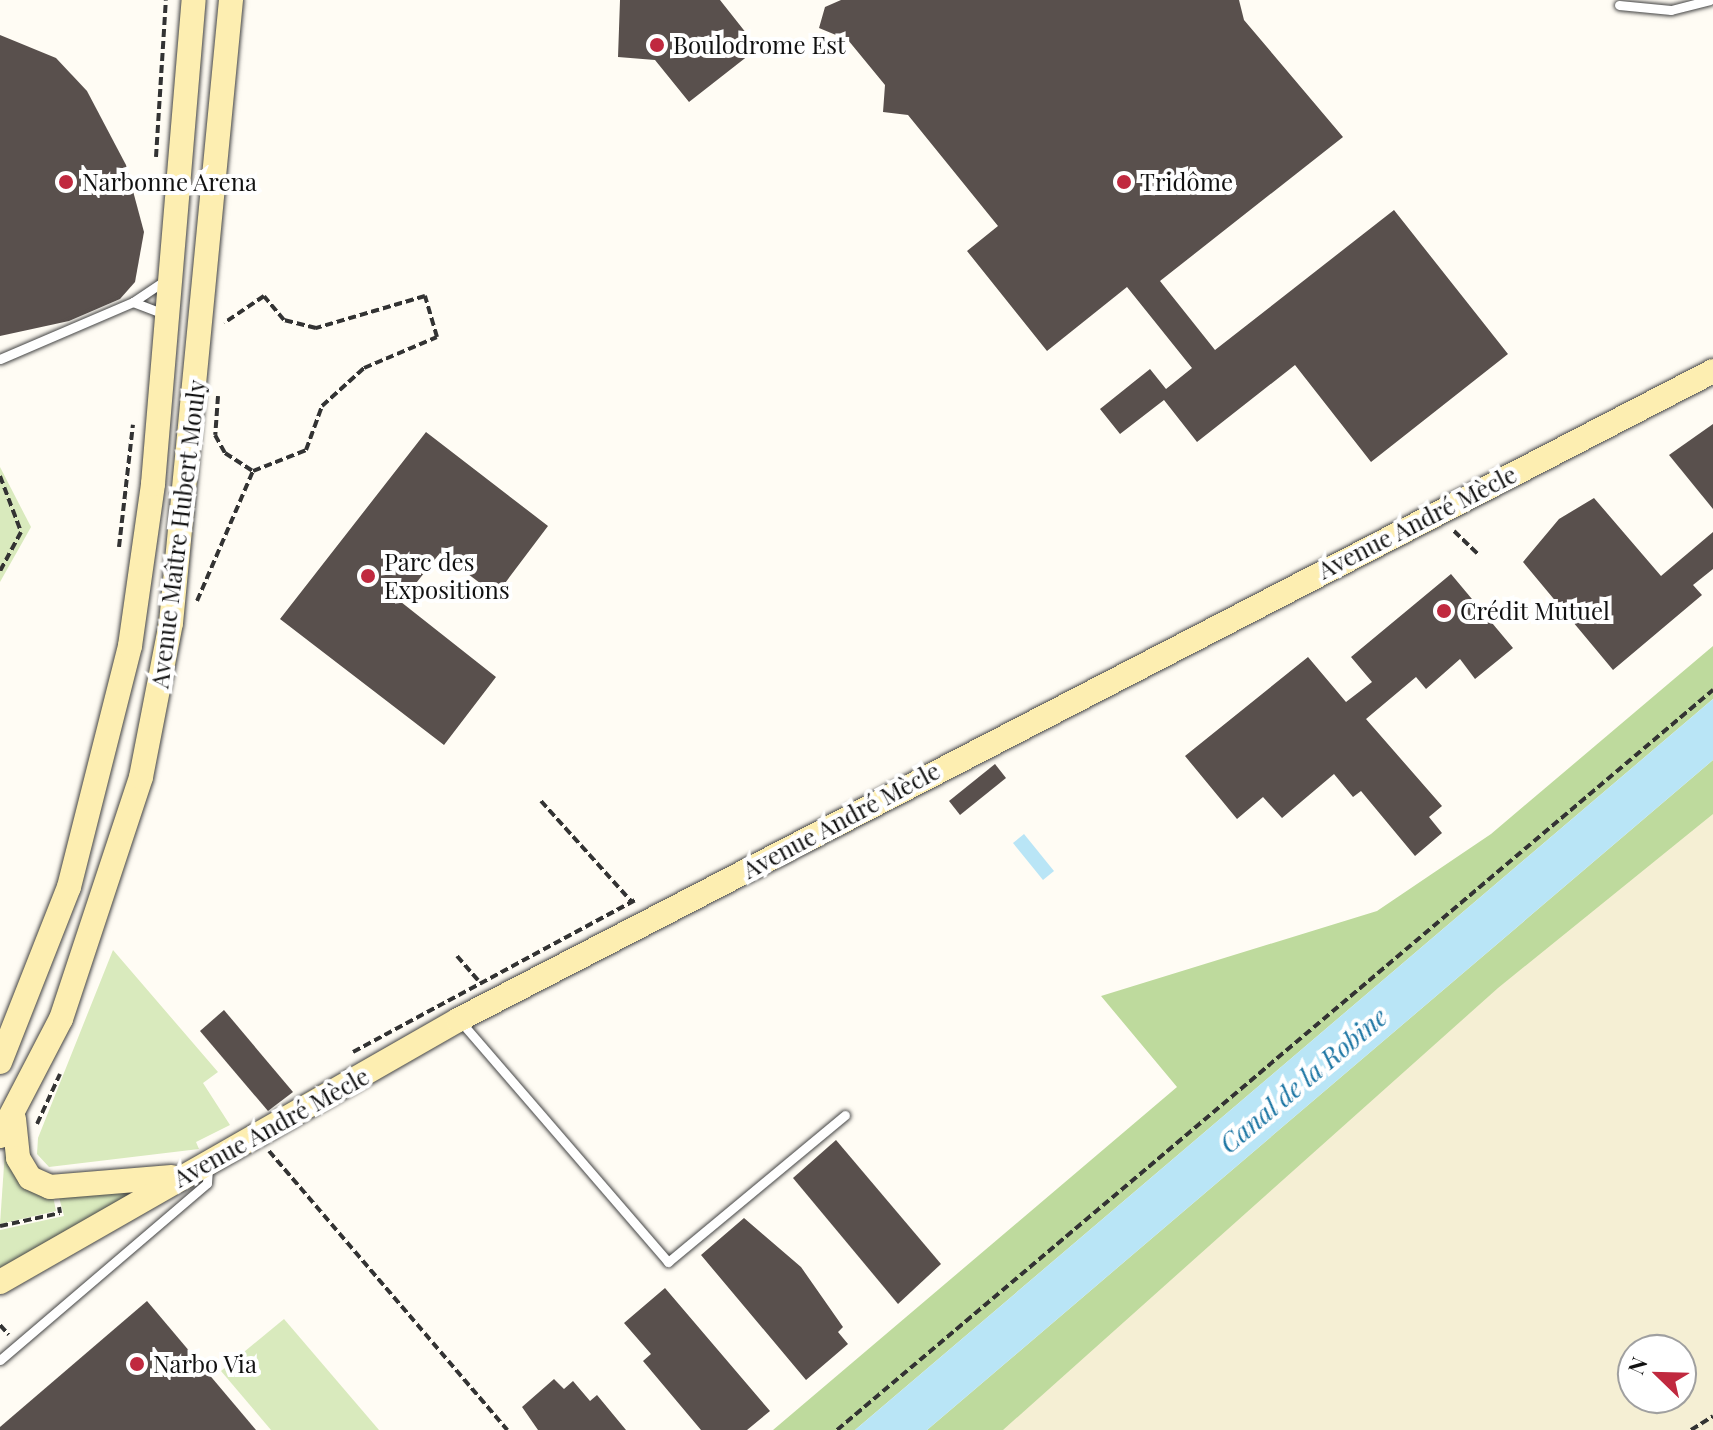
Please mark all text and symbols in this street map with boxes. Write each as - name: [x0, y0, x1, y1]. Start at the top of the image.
- place label: Boulodrome Est: [673, 31, 845, 59]
- marker: Boulodrome Est: [648, 36, 666, 54]
- place label: Narbonne Arena: [82, 168, 258, 196]
- place label: Tridôme: [1140, 168, 1233, 196]
- marker: Narbonne Arena: [57, 173, 75, 191]
- marker: Tridôme: [1115, 173, 1133, 191]
- street label: Avenue Maître Hubert Mouly: [145, 378, 211, 690]
- street label: Avenue André Mècle: [1312, 459, 1522, 585]
- place label: Parc des Expositions: [384, 548, 510, 604]
- marker: Parc des Expositions: [359, 567, 377, 585]
- place label: Crédit Mutuel: [1460, 597, 1610, 625]
- marker: Crédit Mutuel: [1435, 602, 1453, 620]
- street label: Avenue André Mècle: [737, 756, 945, 884]
- water label: Canal de la Robine: [1213, 1001, 1393, 1159]
- street label: Avenue André Mècle: [168, 1061, 374, 1193]
- north arrow: [1617, 1334, 1697, 1414]
- place label: Narbo Via: [153, 1350, 258, 1378]
- text: N: [1620, 1352, 1654, 1379]
- marker: Narbo Via: [128, 1355, 146, 1373]

